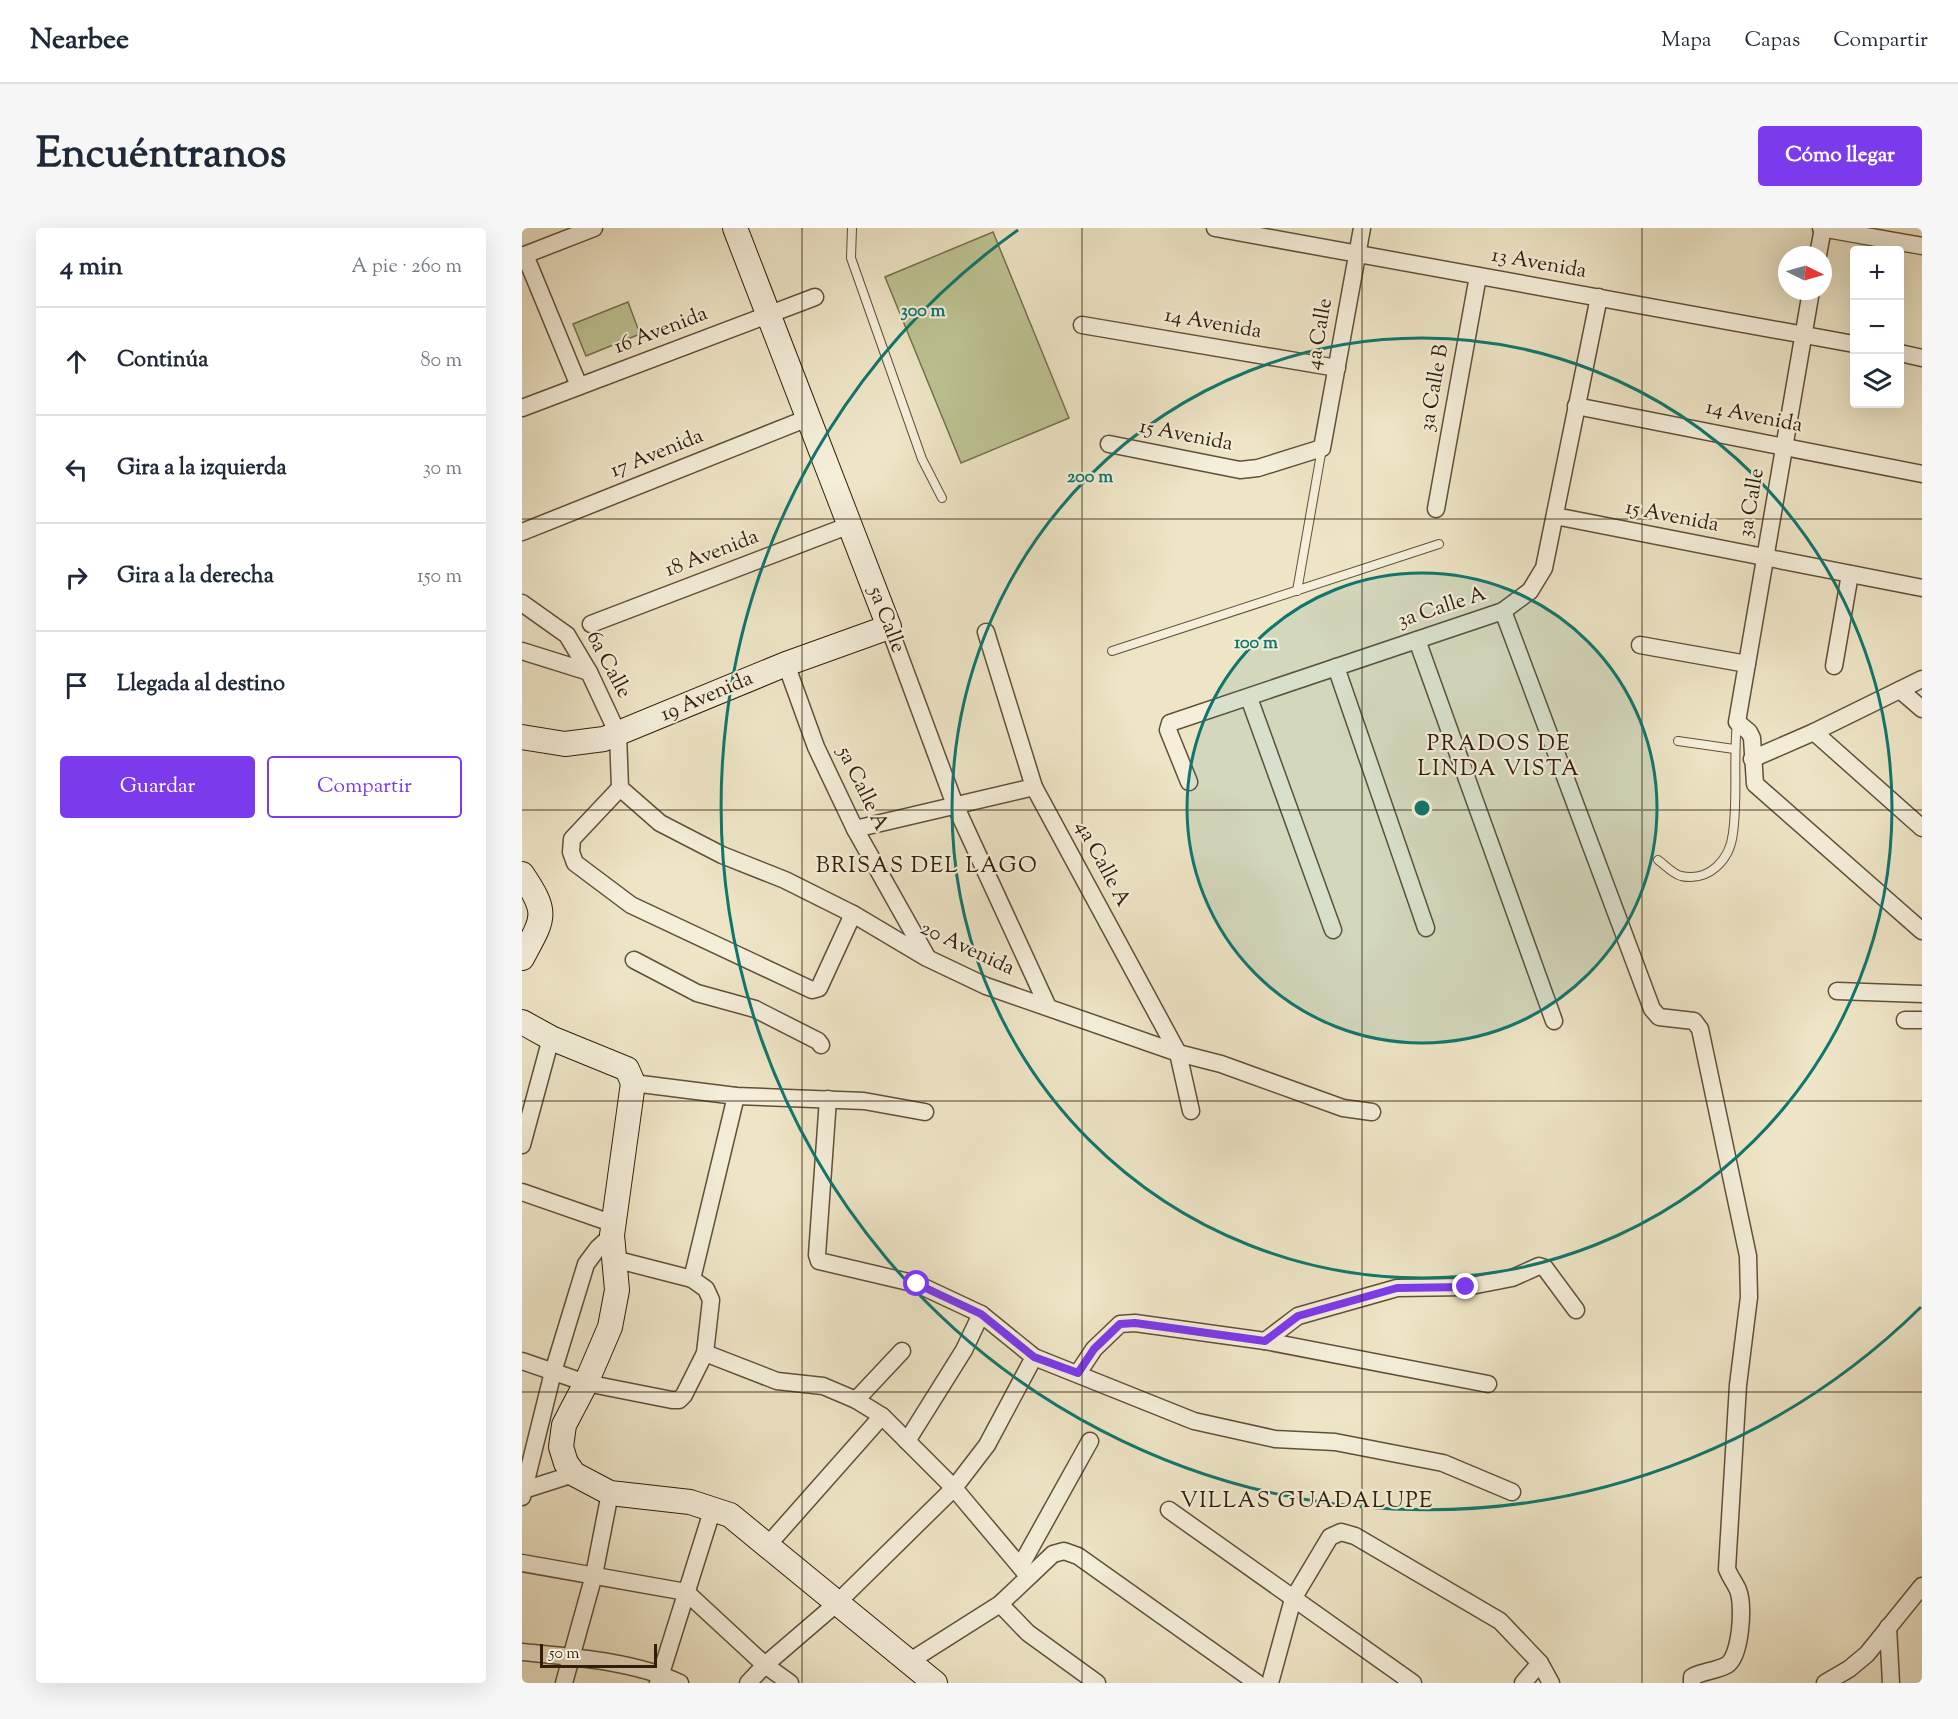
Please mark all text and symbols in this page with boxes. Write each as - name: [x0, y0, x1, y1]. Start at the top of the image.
- text: Nearbee: [30, 21, 129, 61]
- text: Mapa: [1661, 26, 1711, 56]
- text: Capas: [1744, 26, 1800, 56]
- text: Compartir: [1833, 26, 1928, 56]
- text: Encuéntranos: [36, 126, 286, 186]
- button: Cómo llegar: [1758, 126, 1922, 186]
- street label: 13 Avenida: [1489, 241, 1589, 287]
- north arrow: [1778, 246, 1832, 300]
- map controls: [1850, 246, 1904, 408]
- button: +: [1850, 246, 1904, 300]
- text: 4 min: [60, 249, 123, 286]
- text: A pie · 260 m: [351, 253, 462, 282]
- street label: 4a Calle: [1299, 296, 1341, 372]
- street label: 16 Avenida: [610, 299, 712, 363]
- text: 300 m: [901, 299, 946, 325]
- button: −: [1850, 300, 1904, 354]
- street label: 14 Avenida: [1162, 301, 1264, 347]
- street label: 3a Calle B: [1413, 342, 1457, 434]
- icon: ahead: [60, 345, 93, 378]
- text: Continúa: [117, 345, 208, 377]
- text: 80 m: [421, 347, 462, 376]
- button: layers: [1850, 354, 1904, 408]
- street label: 14 Avenida: [1703, 393, 1805, 441]
- street label: 15 Avenida: [1137, 412, 1236, 460]
- street label: 17 Avenida: [606, 422, 708, 486]
- icon: left: [60, 453, 93, 486]
- text: Gira a la izquierda: [117, 453, 287, 485]
- text: 30 m: [423, 455, 462, 484]
- text: 200 m: [1067, 465, 1113, 491]
- street label: 3a Calle: [1731, 466, 1773, 540]
- street label: 15 Avenida: [1623, 493, 1722, 541]
- street label: 18 Avenida: [661, 522, 763, 586]
- icon: right: [60, 561, 93, 594]
- text: Gira a la derecha: [117, 561, 274, 593]
- text: 150 m: [417, 563, 462, 592]
- street label: 3a Calle A: [1394, 580, 1490, 636]
- street label: 5a Calle: [859, 582, 912, 658]
- street label: 6a Calle: [578, 626, 638, 704]
- text: 100 m: [1234, 631, 1278, 657]
- street label: 19 Avenida: [656, 664, 758, 730]
- icon: arrive: [60, 669, 93, 702]
- text: Llegada al destino: [117, 669, 285, 701]
- district label: PRADOS DE LINDA VISTA: [1418, 729, 1580, 786]
- street label: 5a Calle A: [828, 741, 895, 836]
- button: Guardar: [60, 756, 255, 818]
- button: Compartir: [267, 756, 462, 818]
- centre of rings: [1412, 798, 1432, 818]
- street label: 4a Calle A: [1067, 816, 1137, 912]
- district label: BRISAS DEL LAGO: [816, 851, 1038, 883]
- street label: 20 Avenida: [915, 914, 1020, 984]
- route start: [903, 1270, 929, 1296]
- route end: [1452, 1273, 1478, 1299]
- district label: VILLAS GUADALUPE: [1180, 1486, 1434, 1518]
- scale bar: [540, 1641, 657, 1668]
- text: 50 m: [549, 1643, 580, 1666]

